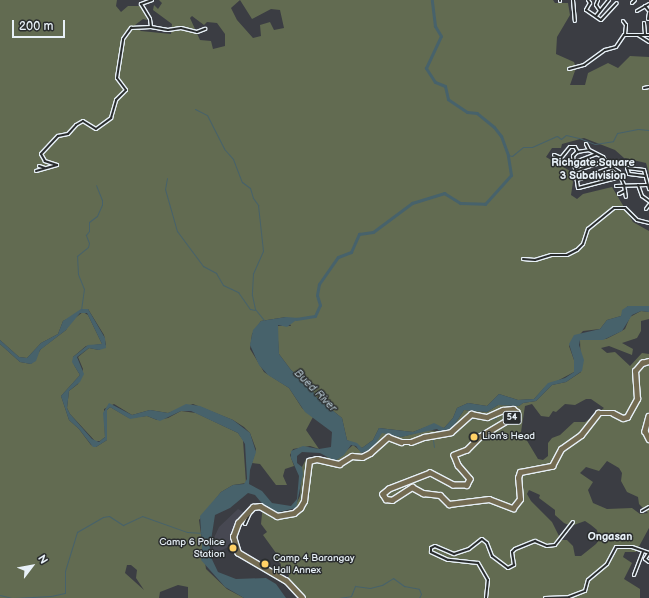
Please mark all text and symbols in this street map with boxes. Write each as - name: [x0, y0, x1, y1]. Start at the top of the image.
- scale bar: [14, 12, 67, 38]
- text: 200 m: [19, 19, 53, 34]
- district label: Richgate Square 3 Subdivision: [551, 157, 635, 183]
- water label: Bued River: [291, 367, 339, 415]
- road number: 54: [502, 411, 522, 425]
- place label: Lion's Head: [482, 431, 535, 443]
- marker: Lion's Head: [469, 432, 479, 442]
- district label: Ongasan: [588, 530, 632, 544]
- place label: Camp 6 Police Station: [159, 536, 225, 560]
- marker: Camp 6 Police Station: [228, 543, 238, 553]
- north arrow: [12, 546, 52, 586]
- text: N: [35, 552, 50, 566]
- place label: Camp 4 Barangay Hall Annex: [273, 552, 355, 576]
- marker: Camp 4 Barangay Hall Annex: [260, 559, 270, 569]

